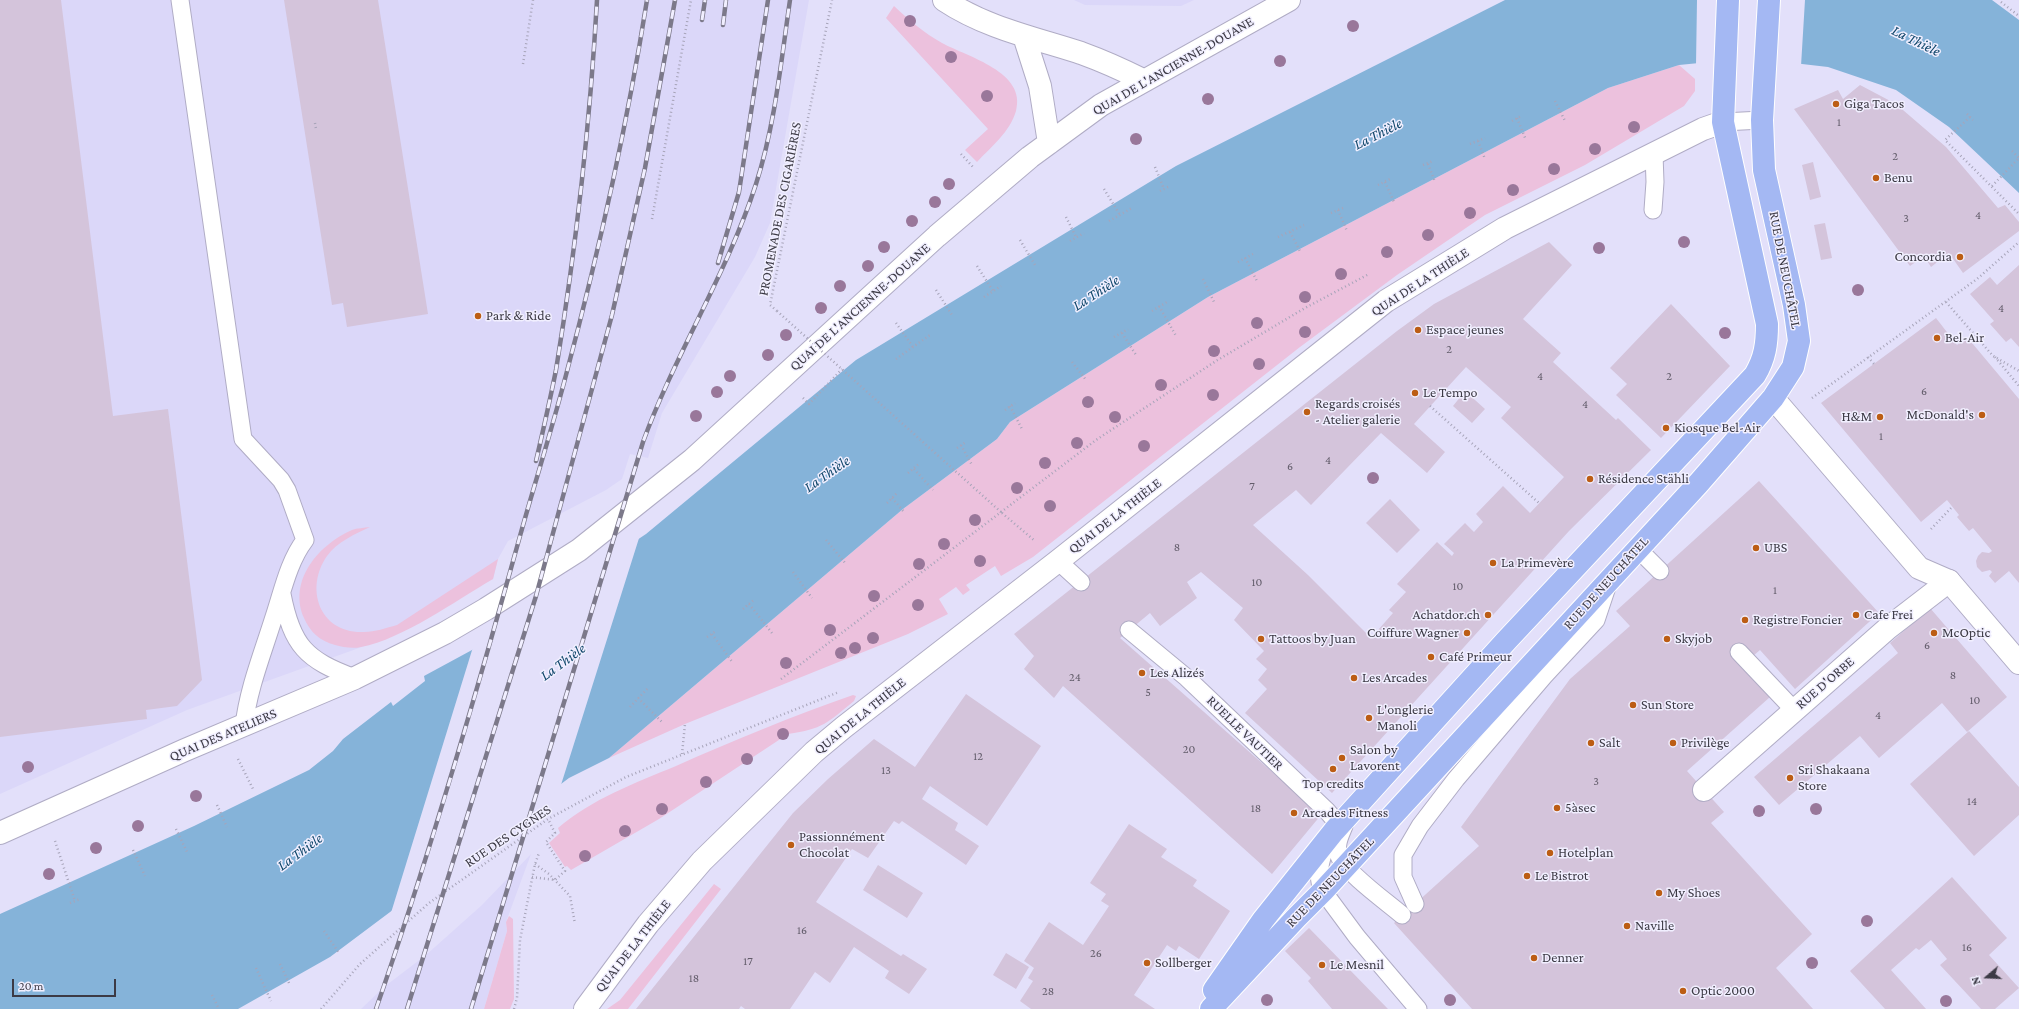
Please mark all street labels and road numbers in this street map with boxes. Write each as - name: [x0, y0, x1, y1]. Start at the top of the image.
- street label: QUAI DE L'ANCIENNE-DOUANE: [1089, 13, 1257, 119]
- street label: PROMENADE DES CIGARIÈRES: [755, 121, 805, 297]
- street label: RUE DE NEUCHÂTEL: [1765, 210, 1805, 330]
- street label: QUAI DE L'ANCIENNE-DOUANE: [786, 239, 934, 375]
- street label: QUAI DE LA THIÈLE: [1368, 244, 1472, 320]
- street label: QUAI DE LA THIÈLE: [1065, 474, 1165, 558]
- street label: RUE DE NEUCHÂTEL: [1560, 533, 1652, 633]
- street label: RUE D'ORBE: [1792, 653, 1858, 713]
- street label: QUAI DE LA THIÈLE: [811, 674, 909, 758]
- street label: RUELLE VAUTIER: [1203, 692, 1287, 774]
- street label: QUAI DES ATELIERS: [167, 705, 279, 765]
- street label: RUE DES CYGNES: [462, 801, 554, 871]
- street label: RUE DE NEUCHÂTEL: [1283, 833, 1377, 931]
- street label: QUAI DE LA THIÈLE: [591, 896, 675, 996]

